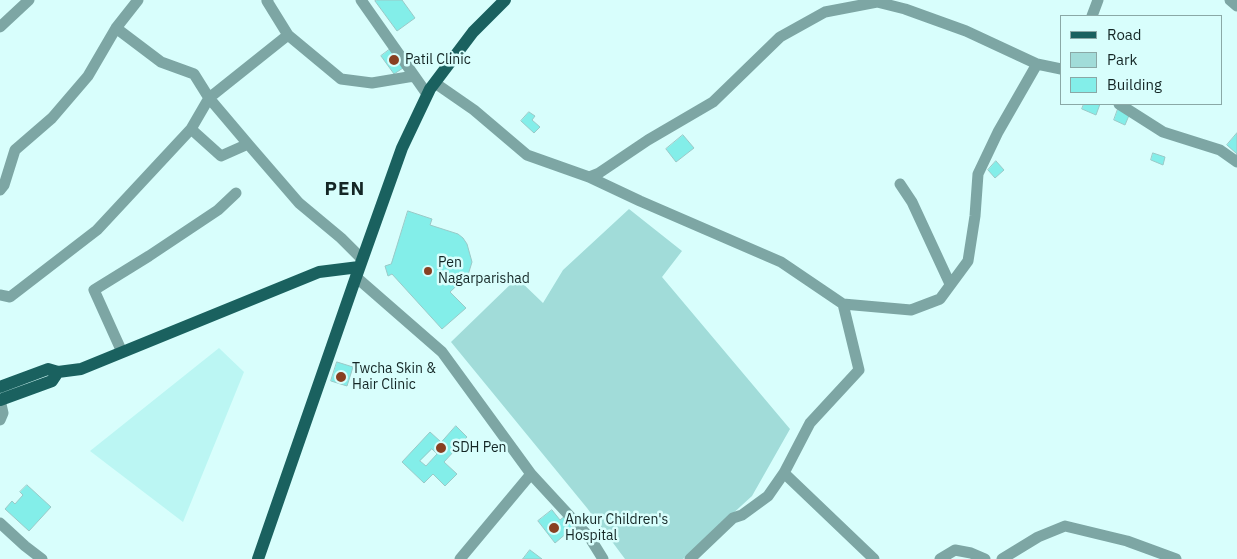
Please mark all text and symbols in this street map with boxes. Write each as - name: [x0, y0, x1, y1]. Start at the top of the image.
- legend: [1060, 15, 1222, 105]
- text: Road: [1107, 25, 1142, 44]
- text: Park: [1107, 50, 1137, 69]
- place label: Patil Clinic: [405, 52, 471, 68]
- marker: Patil Clinic: [387, 53, 401, 67]
- text: Building: [1107, 75, 1162, 94]
- district label: PEN: [324, 179, 366, 201]
- place label: Pen Nagarparishad: [438, 255, 530, 288]
- marker: Pen Nagarparishad: [422, 265, 434, 277]
- place label: Twcha Skin & Hair Clinic: [352, 361, 436, 394]
- marker: Twcha Skin & Hair Clinic: [334, 370, 348, 384]
- place label: SDH Pen: [452, 440, 507, 456]
- marker: SDH Pen: [434, 441, 448, 455]
- place label: Ankur Children's Hospital: [565, 512, 668, 544]
- marker: Ankur Children's Hospital: [547, 521, 561, 535]

